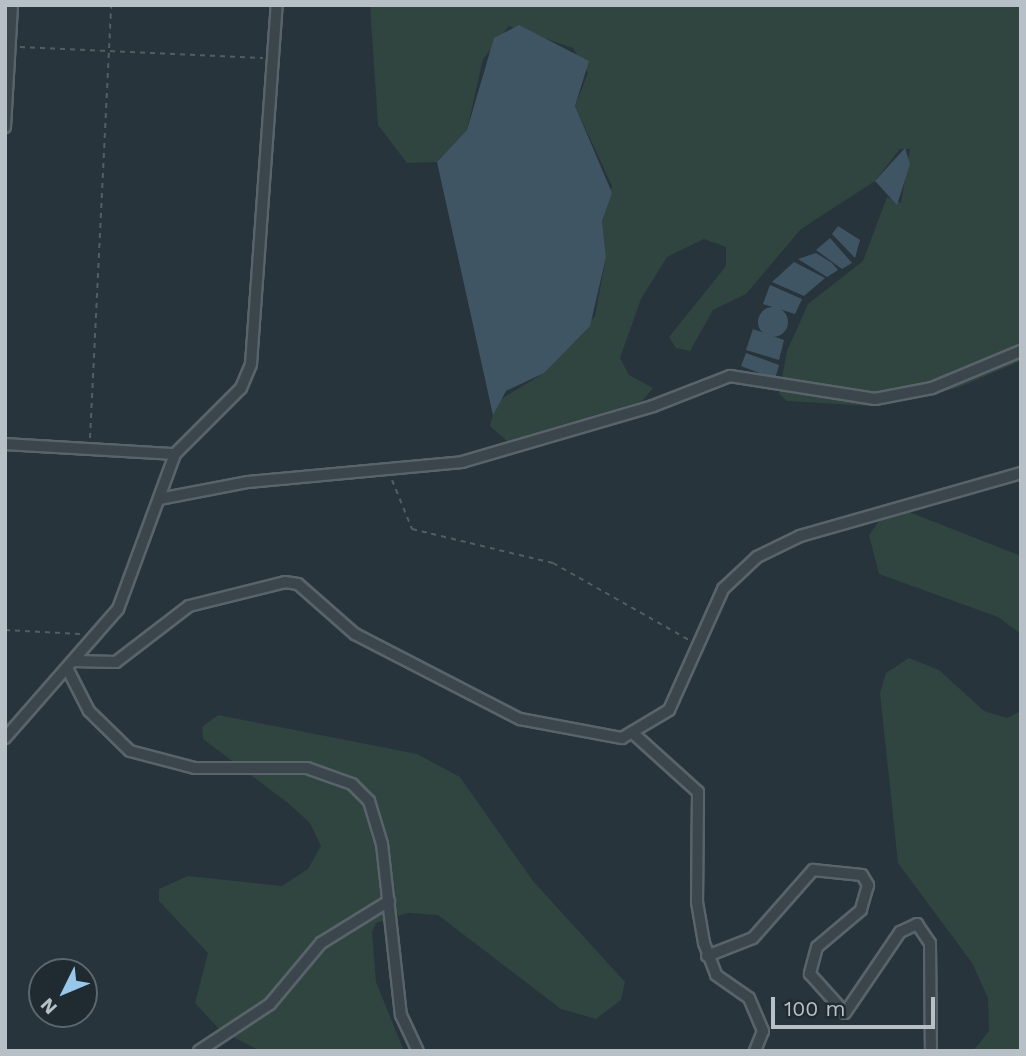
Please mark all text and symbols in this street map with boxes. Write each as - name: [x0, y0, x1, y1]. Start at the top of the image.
- north arrow: [28, 958, 98, 1028]
- scale bar: [774, 982, 939, 1026]
- text: N: [36, 993, 62, 1019]
- text: 100 m: [784, 996, 846, 1021]

